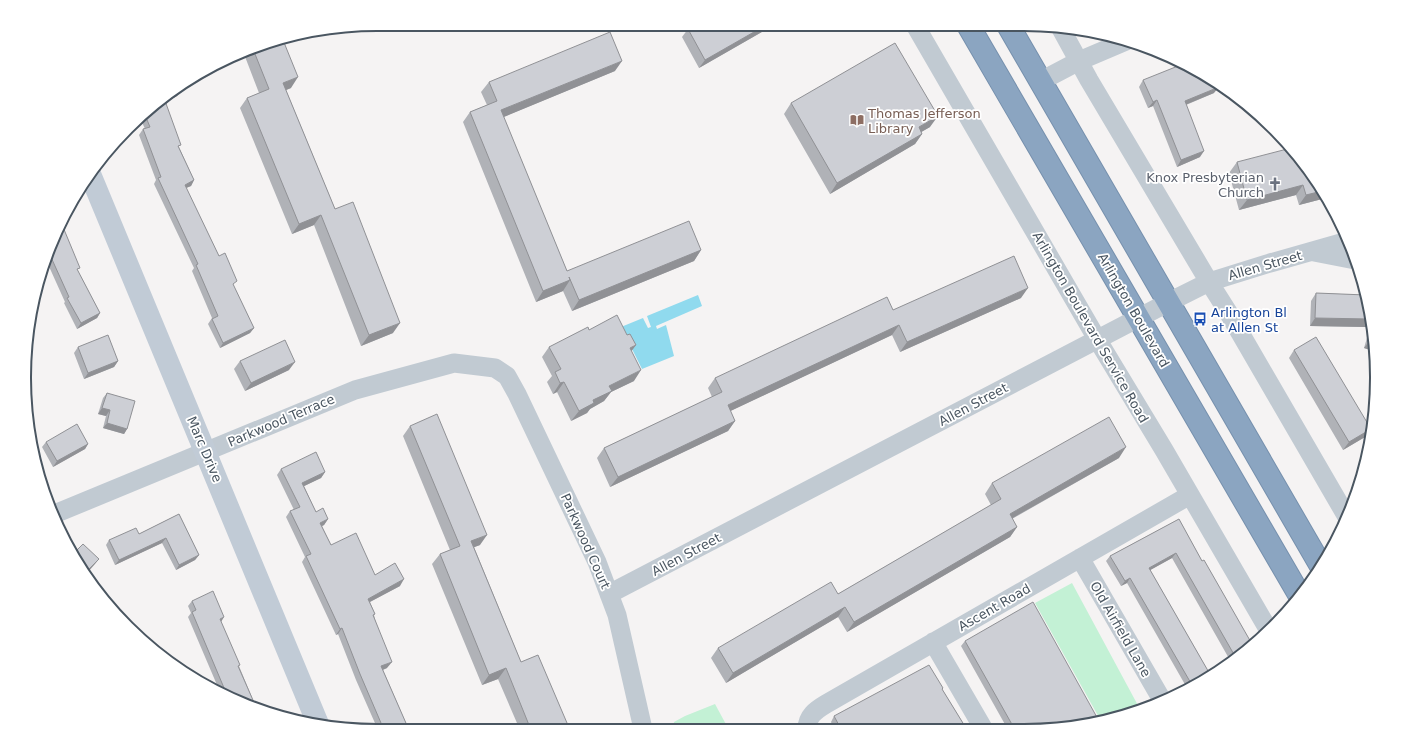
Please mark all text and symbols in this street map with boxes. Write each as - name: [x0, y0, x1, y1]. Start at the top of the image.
- place label: Thomas Jefferson Library: [867, 106, 981, 136]
- library icon: Thomas Jefferson Library: [849, 112, 865, 128]
- place label: Knox Presbyterian Church: [1146, 170, 1264, 200]
- church icon: Knox Presbyterian Church: [1267, 176, 1283, 192]
- street label: Arlington Boulevard Service Road: [1030, 229, 1152, 425]
- street label: Allen Street: [1227, 248, 1304, 283]
- street label: Arlington Boulevard: [1095, 251, 1172, 370]
- place label: Arlington Bl at Allen St: [1211, 305, 1287, 335]
- bus stop icon: Arlington Bl at Allen St: [1192, 311, 1208, 327]
- street label: Allen Street: [936, 380, 1010, 429]
- street label: Parkwood Terrace: [226, 391, 337, 450]
- street label: Marc Drive: [184, 414, 225, 484]
- street label: Parkwood Court: [558, 491, 613, 591]
- street label: Allen Street: [649, 530, 723, 579]
- street label: Old Airfield Lane: [1087, 579, 1154, 680]
- street label: Ascent Road: [955, 581, 1033, 634]

